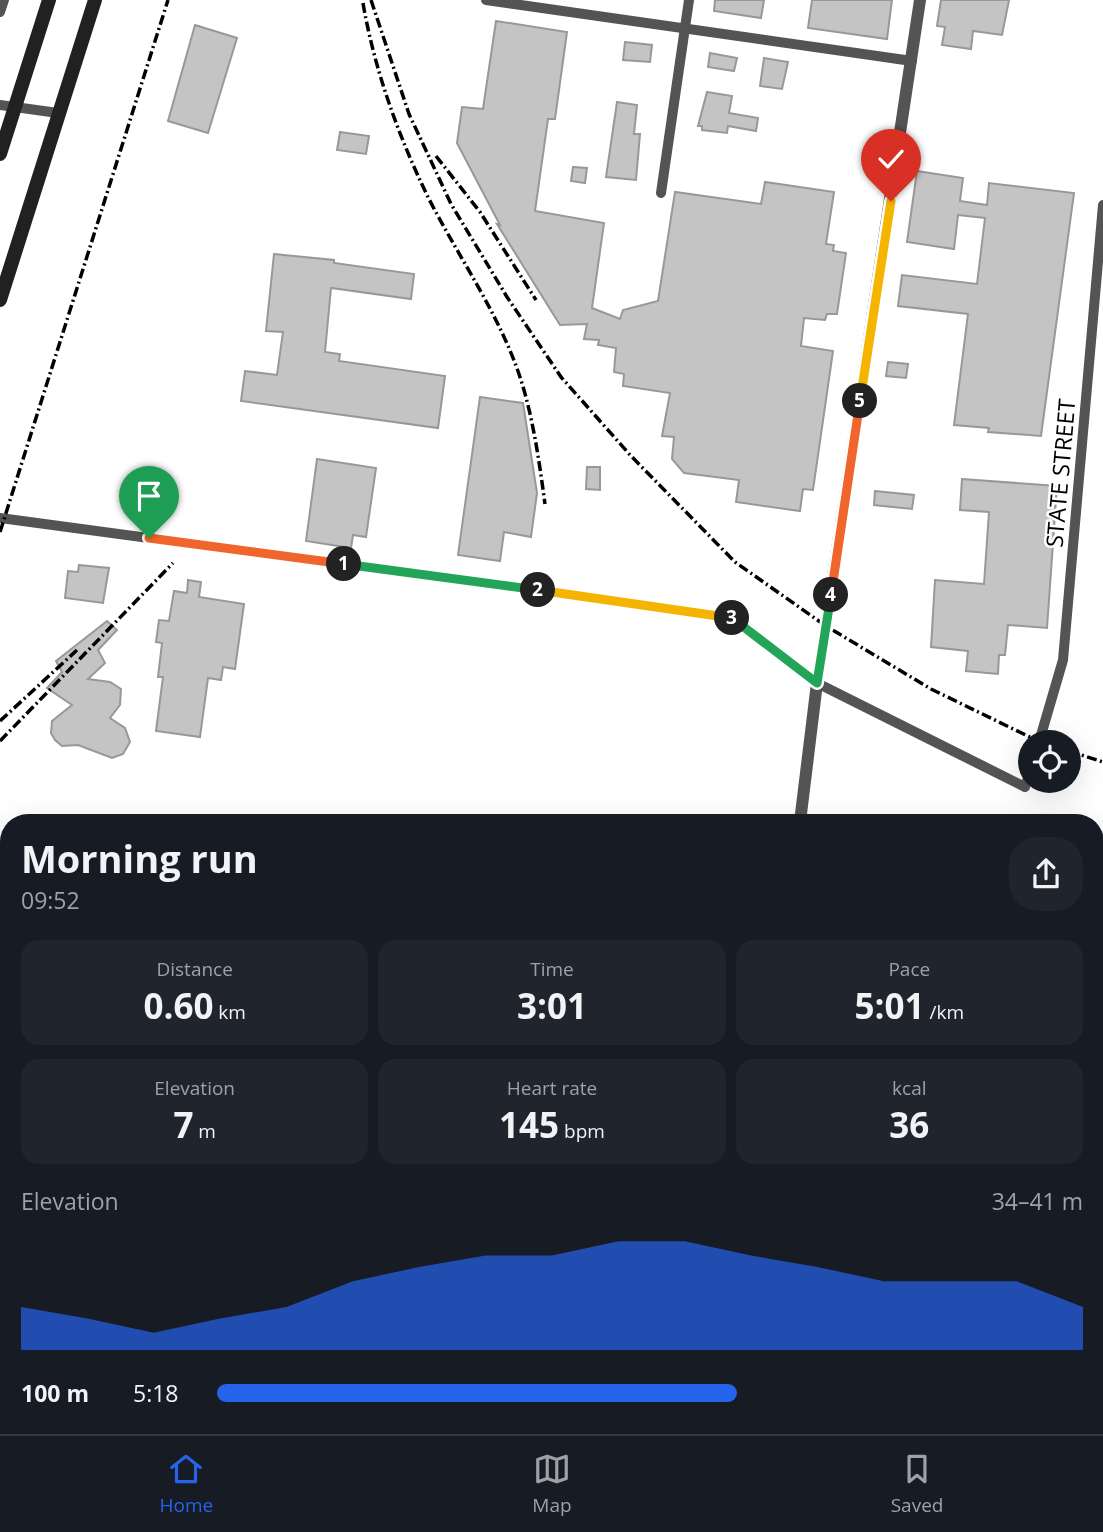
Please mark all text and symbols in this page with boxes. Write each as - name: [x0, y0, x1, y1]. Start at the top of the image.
- pin: [861, 129, 921, 201]
- icon: check: [872, 140, 910, 178]
- pin: 5: [842, 384, 878, 418]
- text: 5: [854, 387, 865, 413]
- street label: STATE STREET: [1038, 397, 1082, 549]
- pin: [119, 466, 179, 538]
- icon: arrive: [130, 477, 168, 515]
- pin: 1: [326, 546, 362, 582]
- text: 1: [338, 550, 349, 576]
- pin: 2: [520, 572, 556, 608]
- text: 2: [532, 576, 543, 602]
- pin: 4: [814, 578, 848, 612]
- text: 4: [825, 581, 836, 607]
- pin: 3: [714, 600, 750, 636]
- text: 3: [726, 604, 737, 630]
- map controls: [1018, 730, 1081, 793]
- button: locate: [1018, 730, 1081, 793]
- text: Morning run: [21, 832, 258, 884]
- button: share: [1009, 837, 1083, 911]
- text: 09:52: [21, 884, 80, 916]
- text: Distance: [156, 956, 233, 982]
- text: Time: [530, 956, 574, 982]
- text: Pace: [888, 956, 930, 982]
- text: 0.60: [143, 982, 213, 1029]
- text: 3:01: [517, 982, 587, 1029]
- text: 5:01: [855, 982, 925, 1029]
- text: km: [213, 999, 246, 1025]
- text: /km: [925, 999, 964, 1025]
- text: Elevation: [154, 1075, 235, 1101]
- text: Heart rate: [507, 1075, 597, 1101]
- text: kcal: [892, 1075, 927, 1101]
- text: 7: [173, 1101, 193, 1148]
- text: 145: [499, 1101, 559, 1148]
- text: 36: [889, 1101, 929, 1148]
- text: m: [193, 1118, 216, 1144]
- text: bpm: [559, 1118, 605, 1144]
- text: Elevation: [21, 1185, 119, 1217]
- text: 34–41 m: [992, 1185, 1083, 1217]
- text: 100 m: [21, 1377, 89, 1409]
- text: 5:18: [133, 1377, 179, 1409]
- tab: Home: [160, 1450, 213, 1518]
- tab: Map: [532, 1450, 572, 1518]
- tab: Saved: [891, 1450, 943, 1518]

